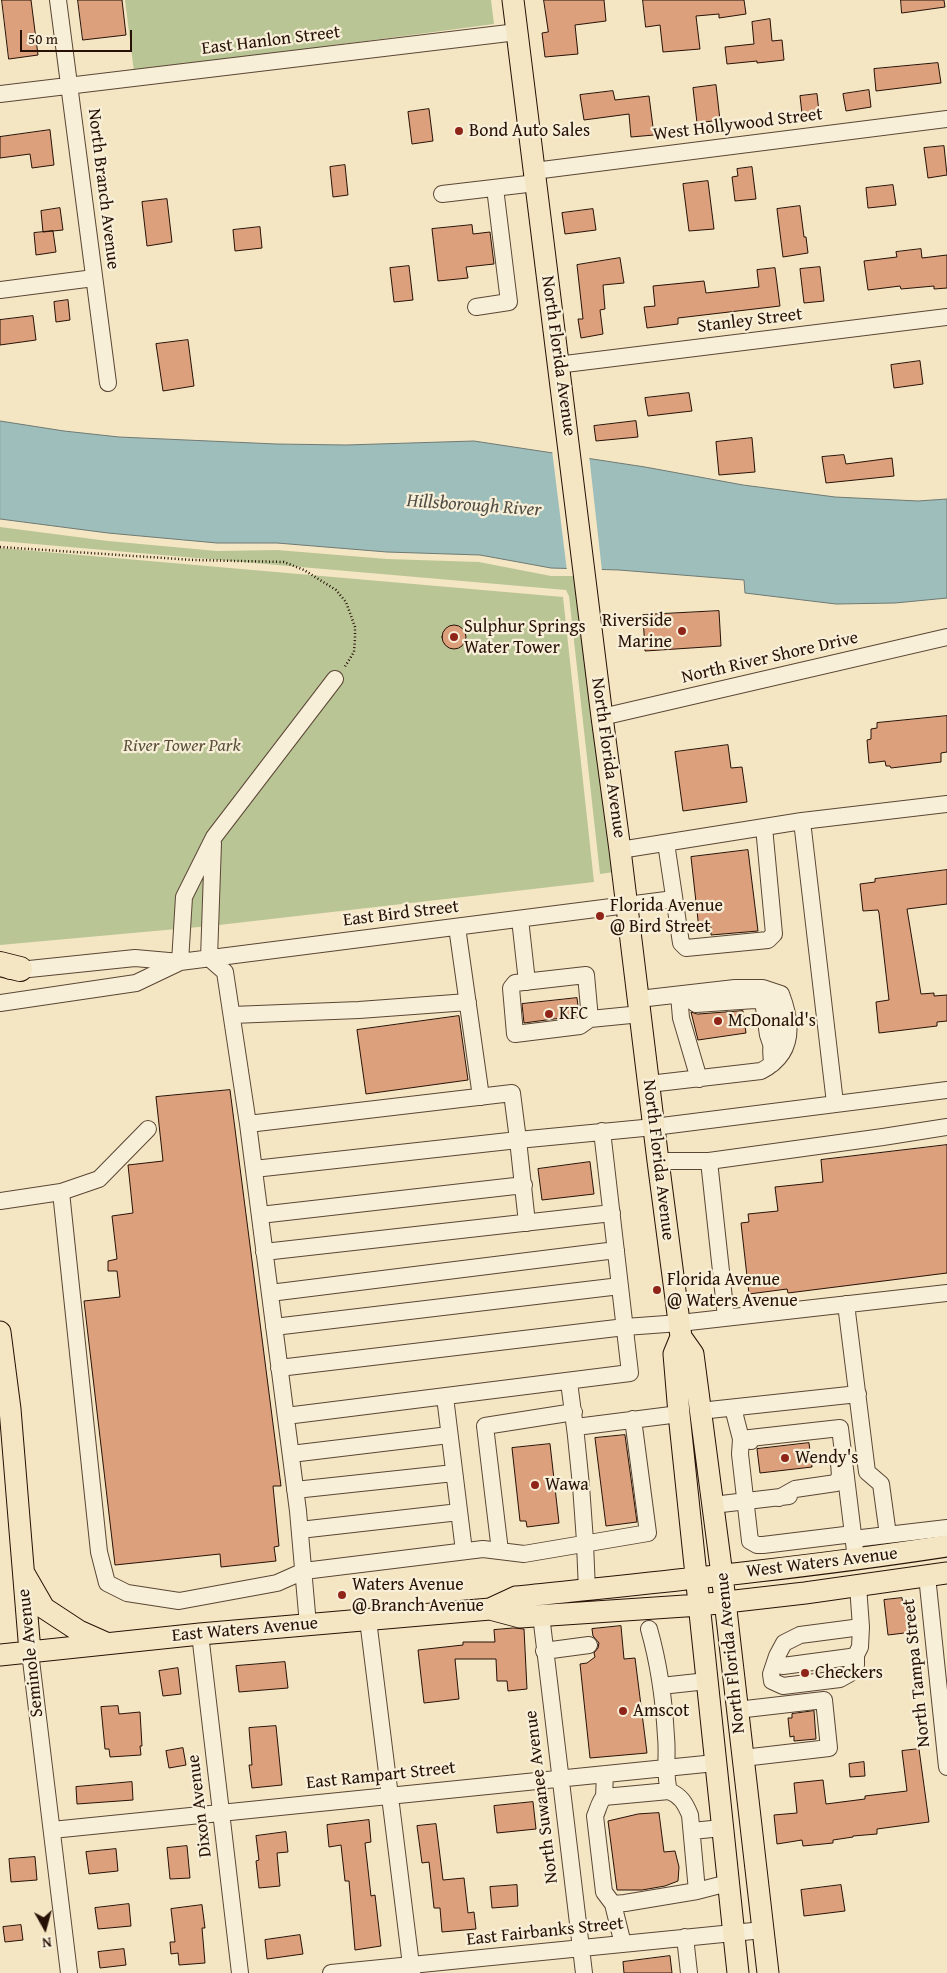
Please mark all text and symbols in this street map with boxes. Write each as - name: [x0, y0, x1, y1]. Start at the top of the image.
- scale bar: [22, 20, 135, 52]
- street label: East Hanlon Street: [200, 22, 342, 60]
- text: 50 m: [28, 28, 58, 49]
- street label: West Hollywood Street: [652, 104, 824, 146]
- street label: North Branch Avenue: [82, 107, 124, 271]
- place label: Bond Auto Sales: [469, 120, 590, 142]
- marker: Bond Auto Sales: [453, 125, 465, 137]
- street label: North Florida Avenue: [536, 274, 580, 438]
- street label: Stanley Street: [696, 304, 804, 338]
- water label: Hillsborough River: [406, 490, 542, 522]
- place label: Riverside Marine: [602, 610, 672, 652]
- place label: Sulphur Springs Water Tower: [464, 616, 586, 659]
- marker: Riverside Marine: [676, 625, 688, 637]
- street label: North River Shore Drive: [680, 627, 860, 689]
- marker: Sulphur Springs Water Tower: [448, 631, 460, 643]
- street label: North Florida Avenue: [586, 676, 630, 840]
- park label: River Tower Park: [123, 735, 241, 757]
- place label: Florida Avenue @ Bird Street: [610, 895, 723, 938]
- street label: East Bird Street: [342, 896, 460, 932]
- marker: Florida Avenue @ Bird Street: [594, 910, 606, 922]
- place label: KFC: [559, 1003, 588, 1025]
- marker: KFC: [543, 1008, 555, 1020]
- place label: McDonald's: [728, 1010, 816, 1032]
- marker: McDonald's: [712, 1015, 724, 1027]
- street label: North Florida Avenue: [637, 1078, 679, 1242]
- place label: Florida Avenue @ Waters Avenue: [667, 1269, 798, 1312]
- marker: Florida Avenue @ Waters Avenue: [651, 1284, 663, 1296]
- place label: Wendy's: [795, 1447, 859, 1469]
- marker: Wendy's: [779, 1452, 791, 1464]
- place label: Wawa: [545, 1474, 589, 1496]
- marker: Wawa: [529, 1479, 541, 1491]
- street label: West Waters Avenue: [745, 1543, 899, 1583]
- street label: North Florida Avenue: [712, 1571, 750, 1735]
- place label: Waters Avenue @ Branch Avenue: [352, 1574, 484, 1616]
- street label: Seminole Avenue: [14, 1588, 48, 1718]
- marker: Waters Avenue @ Branch Avenue: [336, 1589, 348, 1601]
- street label: North Tampa Street: [898, 1598, 936, 1748]
- street label: East Waters Avenue: [171, 1613, 319, 1647]
- place label: Checkers: [815, 1662, 883, 1684]
- marker: Checkers: [799, 1667, 811, 1679]
- place label: Amscot: [633, 1700, 689, 1722]
- marker: Amscot: [617, 1705, 629, 1717]
- street label: North Suwanee Avenue: [521, 1709, 563, 1885]
- street label: Dixon Avenue: [183, 1753, 217, 1859]
- street label: East Rampart Street: [305, 1757, 457, 1795]
- north arrow: [20, 1903, 70, 1953]
- street label: East Fairbanks Street: [465, 1913, 625, 1951]
- text: N: [41, 1932, 53, 1953]

